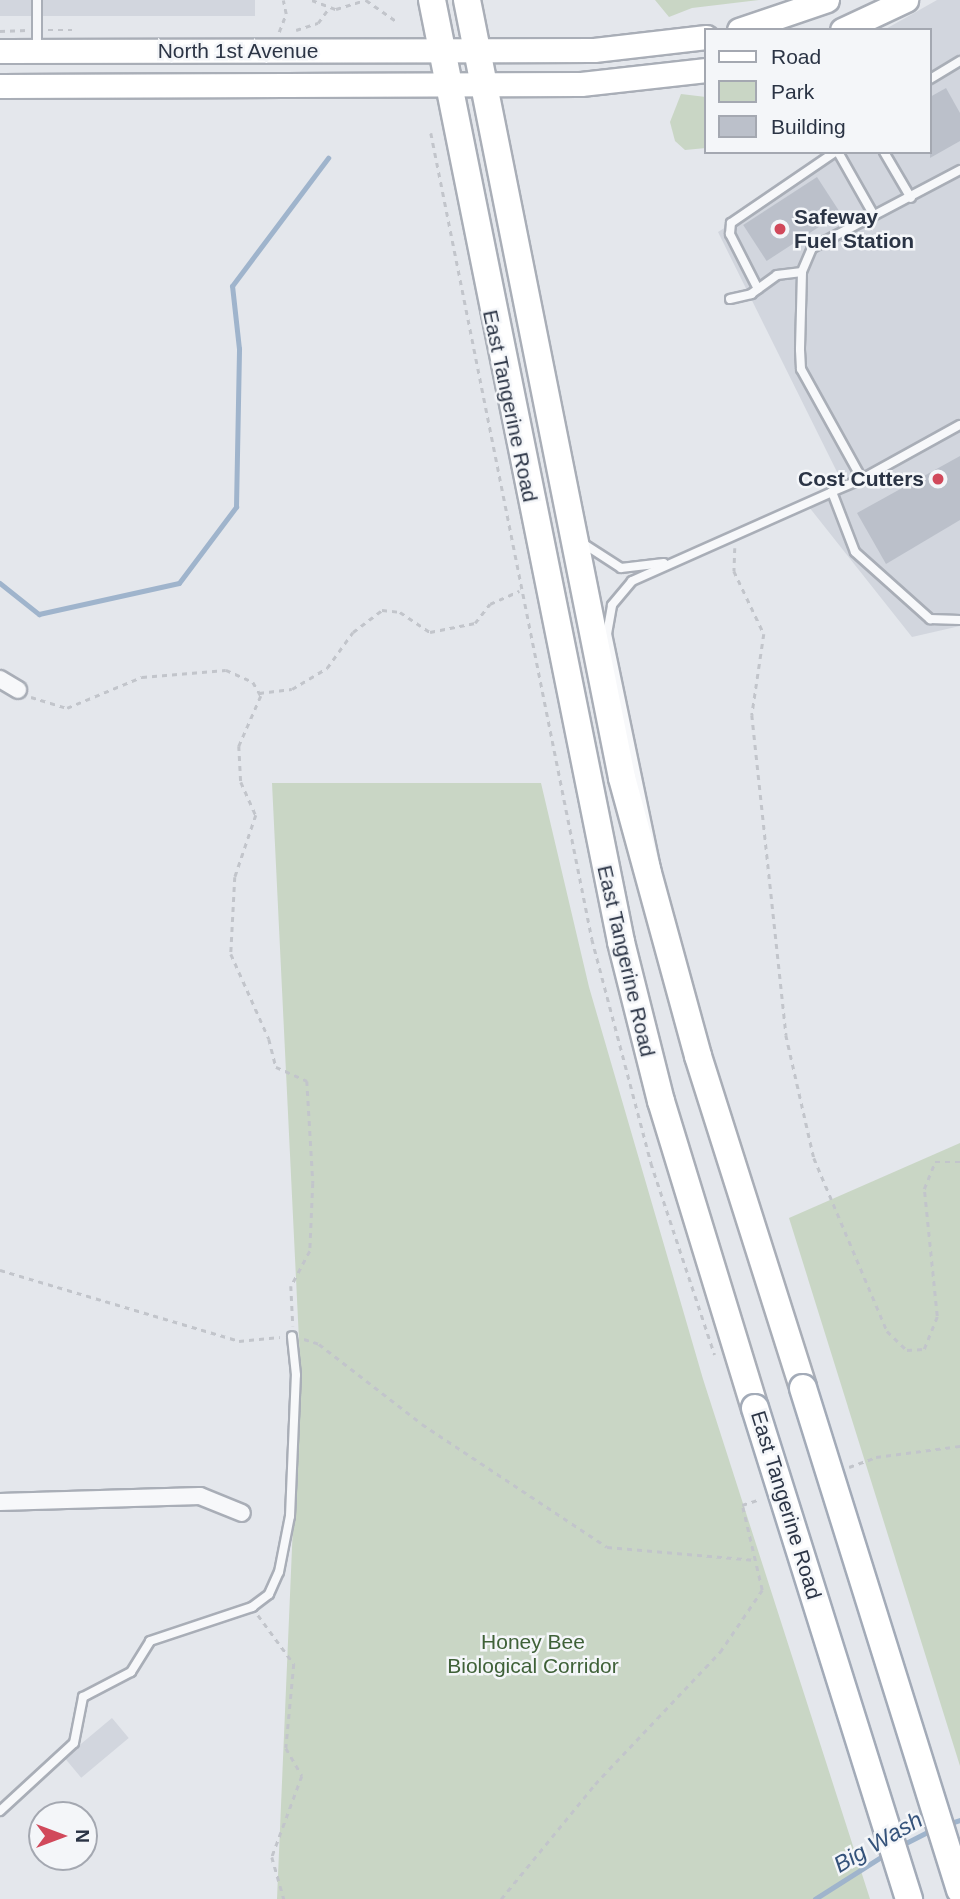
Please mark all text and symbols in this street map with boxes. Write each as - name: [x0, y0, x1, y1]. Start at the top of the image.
- legend: [704, 28, 932, 154]
- street label: North 1st Avenue: [157, 38, 319, 64]
- text: Road: [771, 45, 821, 68]
- text: Park: [771, 80, 814, 103]
- text: Building: [771, 115, 846, 138]
- place label: Safeway Fuel Station: [794, 204, 914, 254]
- marker: Safeway Fuel Station: [772, 221, 788, 237]
- street label: East Tangerine Road: [477, 307, 543, 505]
- place label: Cost Cutters: [798, 466, 924, 492]
- marker: Cost Cutters: [930, 471, 946, 487]
- street label: East Tangerine Road: [592, 863, 660, 1059]
- street label: East Tangerine Road: [745, 1408, 827, 1602]
- park label: Honey Bee Biological Corridor: [447, 1629, 619, 1679]
- north arrow: [28, 1801, 98, 1871]
- water label: Big Wash: [829, 1806, 927, 1878]
- text: N: [72, 1829, 93, 1843]

